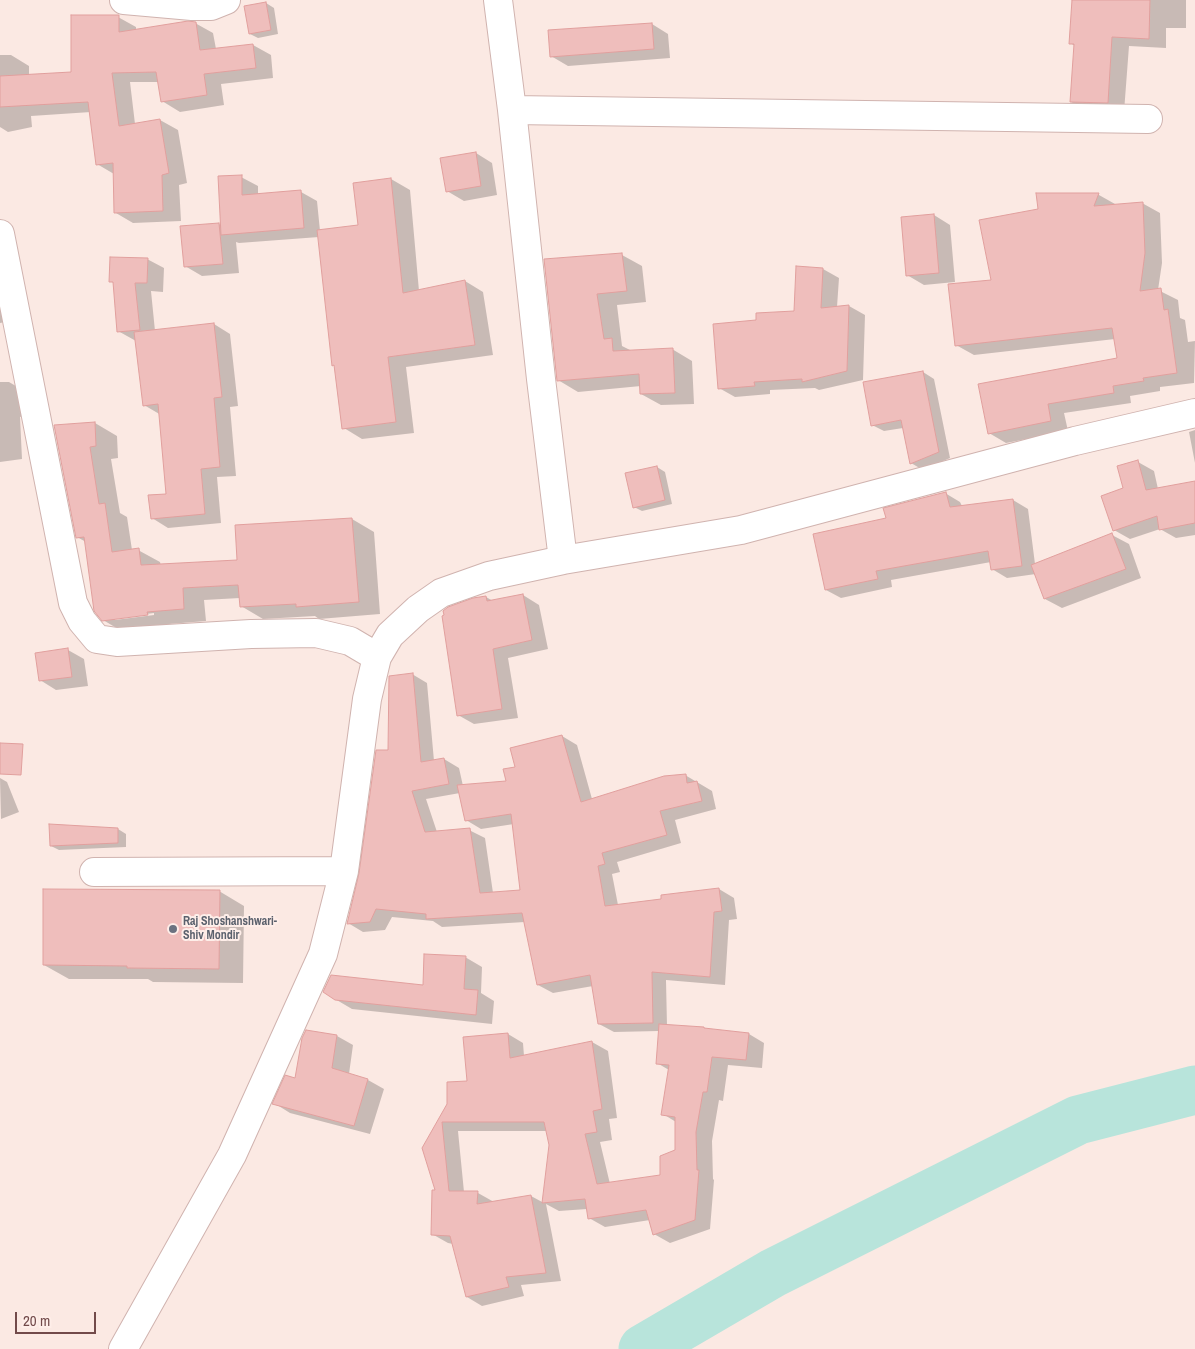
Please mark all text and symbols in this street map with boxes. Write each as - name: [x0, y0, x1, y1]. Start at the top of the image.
- place label: Raj Shoshanshwari- Shiv Mondir: [183, 915, 277, 943]
- marker: Raj Shoshanshwari- Shiv Mondir: [167, 923, 179, 935]
- scale bar: [18, 1302, 99, 1334]
- text: 20 m: [23, 1310, 50, 1331]

